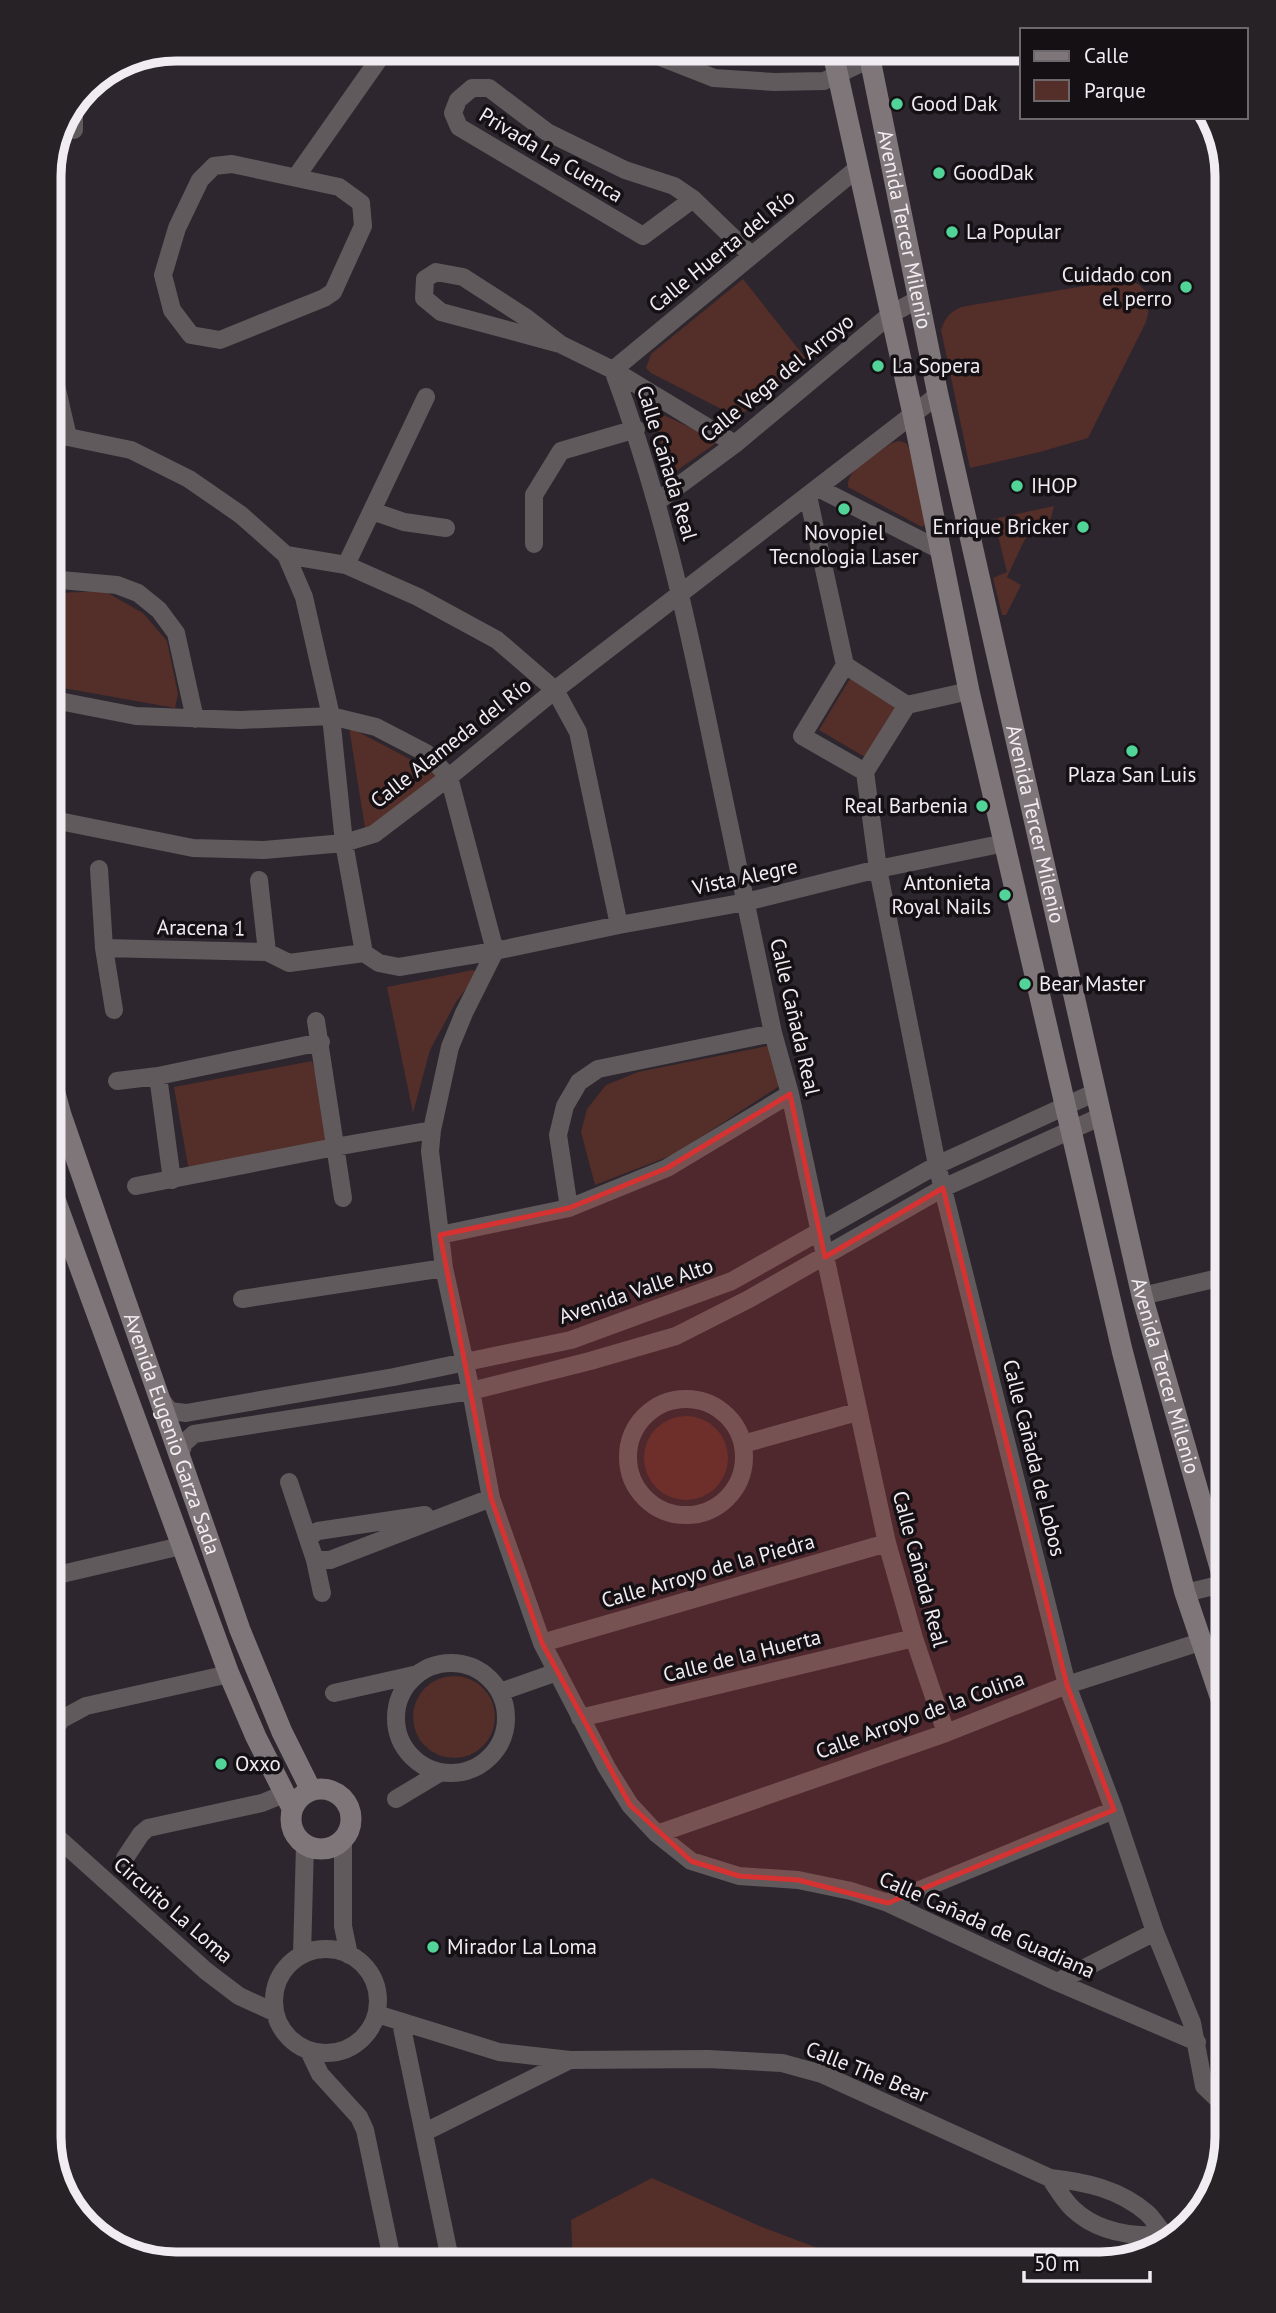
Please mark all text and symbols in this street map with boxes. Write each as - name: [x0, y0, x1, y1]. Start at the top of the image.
- legend: [1020, 28, 1248, 119]
- text: Calle: [1084, 42, 1129, 69]
- text: Parque: [1084, 77, 1146, 104]
- place label: Good Dak: [911, 90, 997, 117]
- marker: Good Dak: [889, 96, 905, 112]
- street label: Privada La Cuenca: [474, 101, 628, 208]
- street label: Avenida Tercer Milenio: [872, 127, 938, 331]
- place label: GoodDak: [953, 159, 1034, 186]
- marker: GoodDak: [931, 165, 947, 181]
- street label: Calle Huerta del Río: [643, 183, 800, 318]
- place label: La Popular: [966, 218, 1061, 245]
- marker: La Popular: [944, 224, 960, 240]
- place label: Cuidado con el perro: [1062, 261, 1172, 312]
- marker: Cuidado con el perro: [1178, 279, 1194, 295]
- street label: Calle Vega del Arroyo: [694, 307, 859, 448]
- place label: La Sopera: [892, 352, 980, 379]
- marker: La Sopera: [870, 358, 886, 374]
- street label: Calle Cañada Real: [631, 382, 704, 544]
- place label: IHOP: [1031, 472, 1077, 499]
- marker: IHOP: [1009, 478, 1025, 494]
- marker: Novopiel Tecnologia Laser: [836, 501, 852, 517]
- place label: Enrique Bricker: [933, 513, 1069, 540]
- place label: Novopiel Tecnologia Laser: [769, 519, 919, 570]
- marker: Enrique Bricker: [1075, 519, 1091, 535]
- street label: Calle Alameda del Río: [365, 671, 536, 814]
- street label: Avenida Tercer Milenio: [1000, 722, 1071, 926]
- marker: Plaza San Luis: [1124, 743, 1140, 759]
- place label: Plaza San Luis: [1068, 761, 1196, 788]
- place label: Real Barbenia: [844, 792, 968, 819]
- marker: Real Barbenia: [974, 798, 990, 814]
- street label: Vista Alegre: [689, 852, 800, 901]
- place label: Antonieta Royal Nails: [891, 869, 991, 920]
- marker: Antonieta Royal Nails: [997, 887, 1013, 903]
- street label: Aracena 1: [157, 913, 245, 942]
- street label: Calle Cañada Real: [764, 936, 827, 1098]
- place label: Bear Master: [1039, 970, 1146, 997]
- marker: Bear Master: [1017, 976, 1033, 992]
- street label: Avenida Valle Alto: [555, 1251, 717, 1330]
- street label: Avenida Tercer Milenio: [1125, 1275, 1206, 1477]
- street label: Avenida Eugenio Garza Sada: [118, 1309, 227, 1558]
- street label: Calle Cañada de Lobos: [997, 1357, 1072, 1559]
- street label: Calle Cañada Real: [887, 1488, 954, 1650]
- street label: Calle Arroyo de la Piedra: [598, 1527, 818, 1614]
- street label: Calle de la Huerta: [660, 1623, 824, 1688]
- street label: Calle Arroyo de la Colina: [812, 1664, 1028, 1765]
- place label: Oxxo: [235, 1750, 281, 1777]
- marker: Oxxo: [213, 1756, 229, 1772]
- street label: Circuito La Loma: [108, 1850, 239, 1969]
- street label: Calle Cañada de Guadiana: [875, 1865, 1099, 1984]
- place label: Mirador La Loma: [447, 1933, 597, 1960]
- marker: Mirador La Loma: [425, 1939, 441, 1955]
- street label: Calle The Bear: [802, 2035, 932, 2108]
- scale bar: [1024, 2240, 1150, 2284]
- text: 50 m: [1034, 2250, 1080, 2277]

